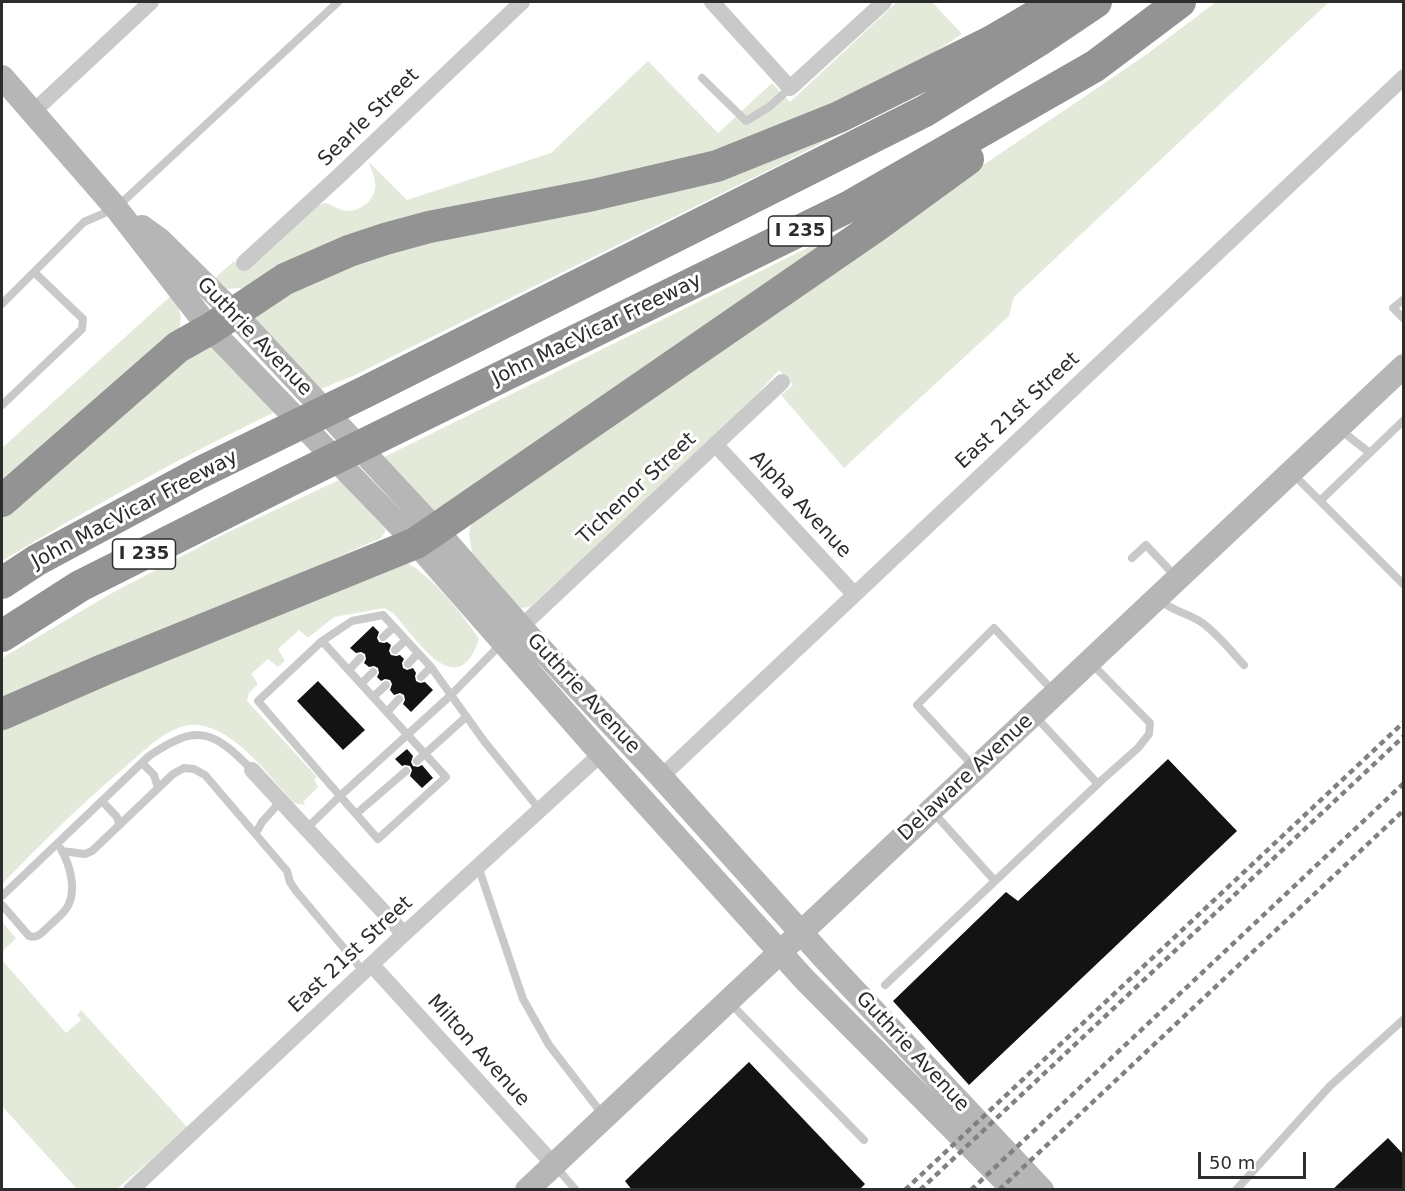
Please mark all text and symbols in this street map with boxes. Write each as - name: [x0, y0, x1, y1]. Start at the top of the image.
- street label: Searle Street: [314, 64, 424, 172]
- road number: I 235: [768, 216, 832, 246]
- street label: John MacVicar Freeway: [488, 269, 706, 391]
- street label: Guthrie Avenue: [191, 273, 317, 401]
- street label: East 21st Street: [951, 348, 1085, 474]
- street label: Tichenor Street: [573, 428, 701, 550]
- street label: John MacVicar Freeway: [28, 445, 242, 575]
- street label: Alpha Avenue: [744, 447, 856, 563]
- road number: I 235: [112, 539, 176, 569]
- street label: Guthrie Avenue: [521, 629, 645, 759]
- street label: Delaware Avenue: [894, 710, 1038, 846]
- street label: East 21st Street: [284, 892, 418, 1018]
- street label: Guthrie Avenue: [850, 987, 974, 1117]
- street label: Milton Avenue: [422, 990, 534, 1112]
- scale bar: [1201, 1140, 1309, 1178]
- text: 50 m: [1209, 1152, 1255, 1173]

